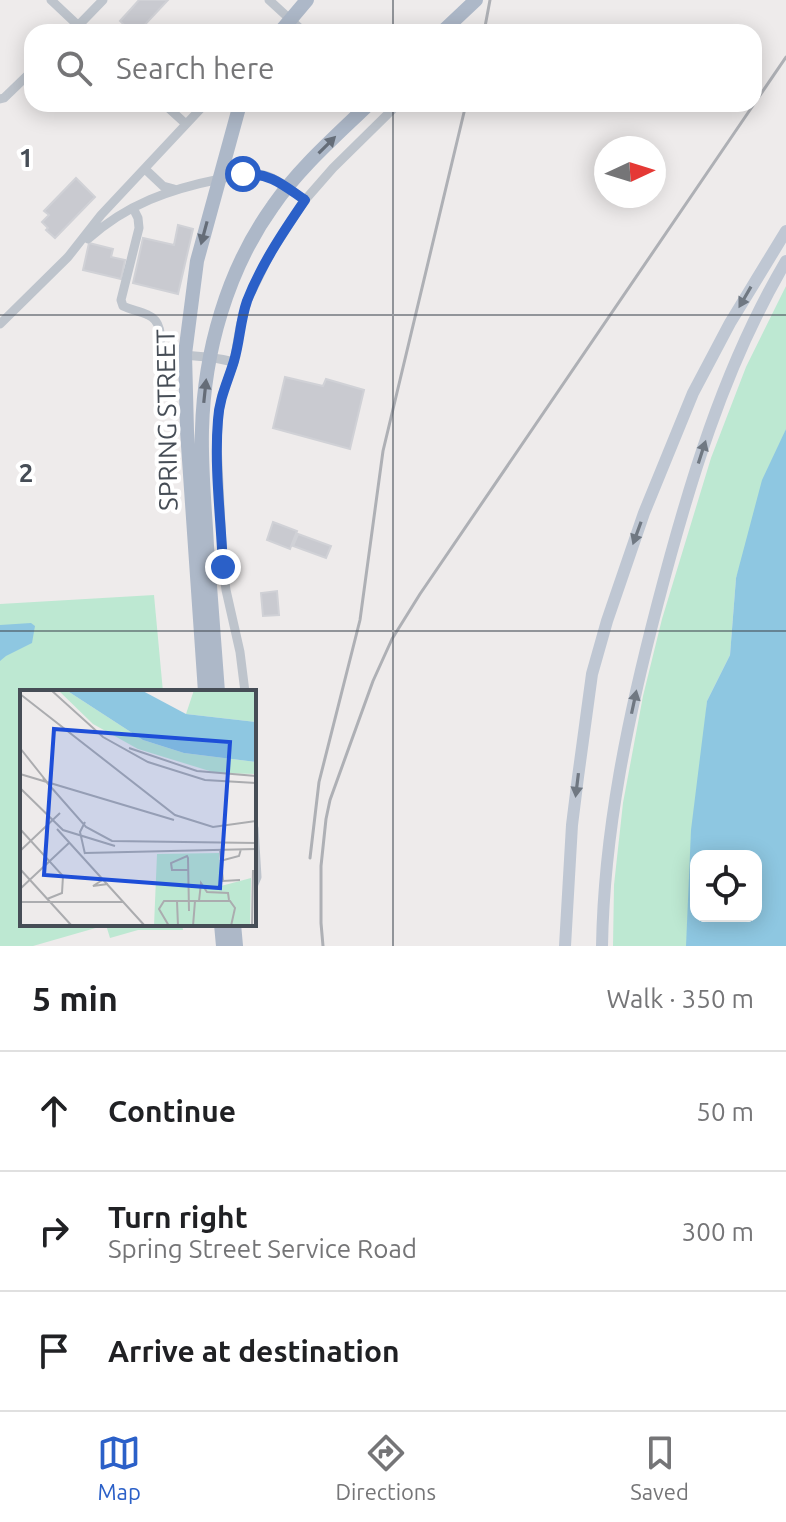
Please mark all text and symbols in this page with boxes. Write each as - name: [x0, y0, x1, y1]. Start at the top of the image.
- search box: [24, 24, 762, 112]
- icon: search: [52, 46, 96, 90]
- text: Search here: [116, 51, 275, 85]
- one-way arrow: [317, 136, 336, 155]
- north arrow: [594, 136, 666, 208]
- text: 1: [19, 143, 33, 172]
- route start: [225, 156, 261, 192]
- one-way arrow: [197, 221, 209, 246]
- one-way arrow: [738, 286, 752, 308]
- street label: SPRING STREET: [150, 329, 183, 511]
- one-way arrow: [198, 378, 211, 403]
- one-way arrow: [696, 439, 708, 463]
- text: 2: [19, 458, 33, 487]
- one-way arrow: [630, 521, 643, 545]
- route end: [205, 549, 241, 585]
- inset map: [20, 690, 256, 926]
- one-way arrow: [628, 690, 641, 715]
- one-way arrow: [571, 773, 584, 798]
- map controls: [690, 850, 762, 922]
- button: locate: [690, 850, 762, 922]
- text: 5 min: [32, 979, 118, 1017]
- text: Walk · 350 m: [606, 984, 754, 1013]
- icon: ahead: [32, 1089, 76, 1133]
- text: Continue: [108, 1094, 236, 1128]
- text: 50 m: [696, 1097, 754, 1126]
- text: Turn right: [108, 1200, 248, 1234]
- icon: right: [32, 1209, 76, 1253]
- text: 300 m: [682, 1217, 754, 1246]
- text: Spring Street Service Road: [108, 1234, 417, 1263]
- icon: arrive: [32, 1329, 76, 1373]
- text: Arrive at destination: [108, 1334, 400, 1368]
- tab: Map: [97, 1431, 141, 1504]
- tab: Directions: [335, 1431, 436, 1504]
- tab: Saved: [630, 1431, 689, 1504]

